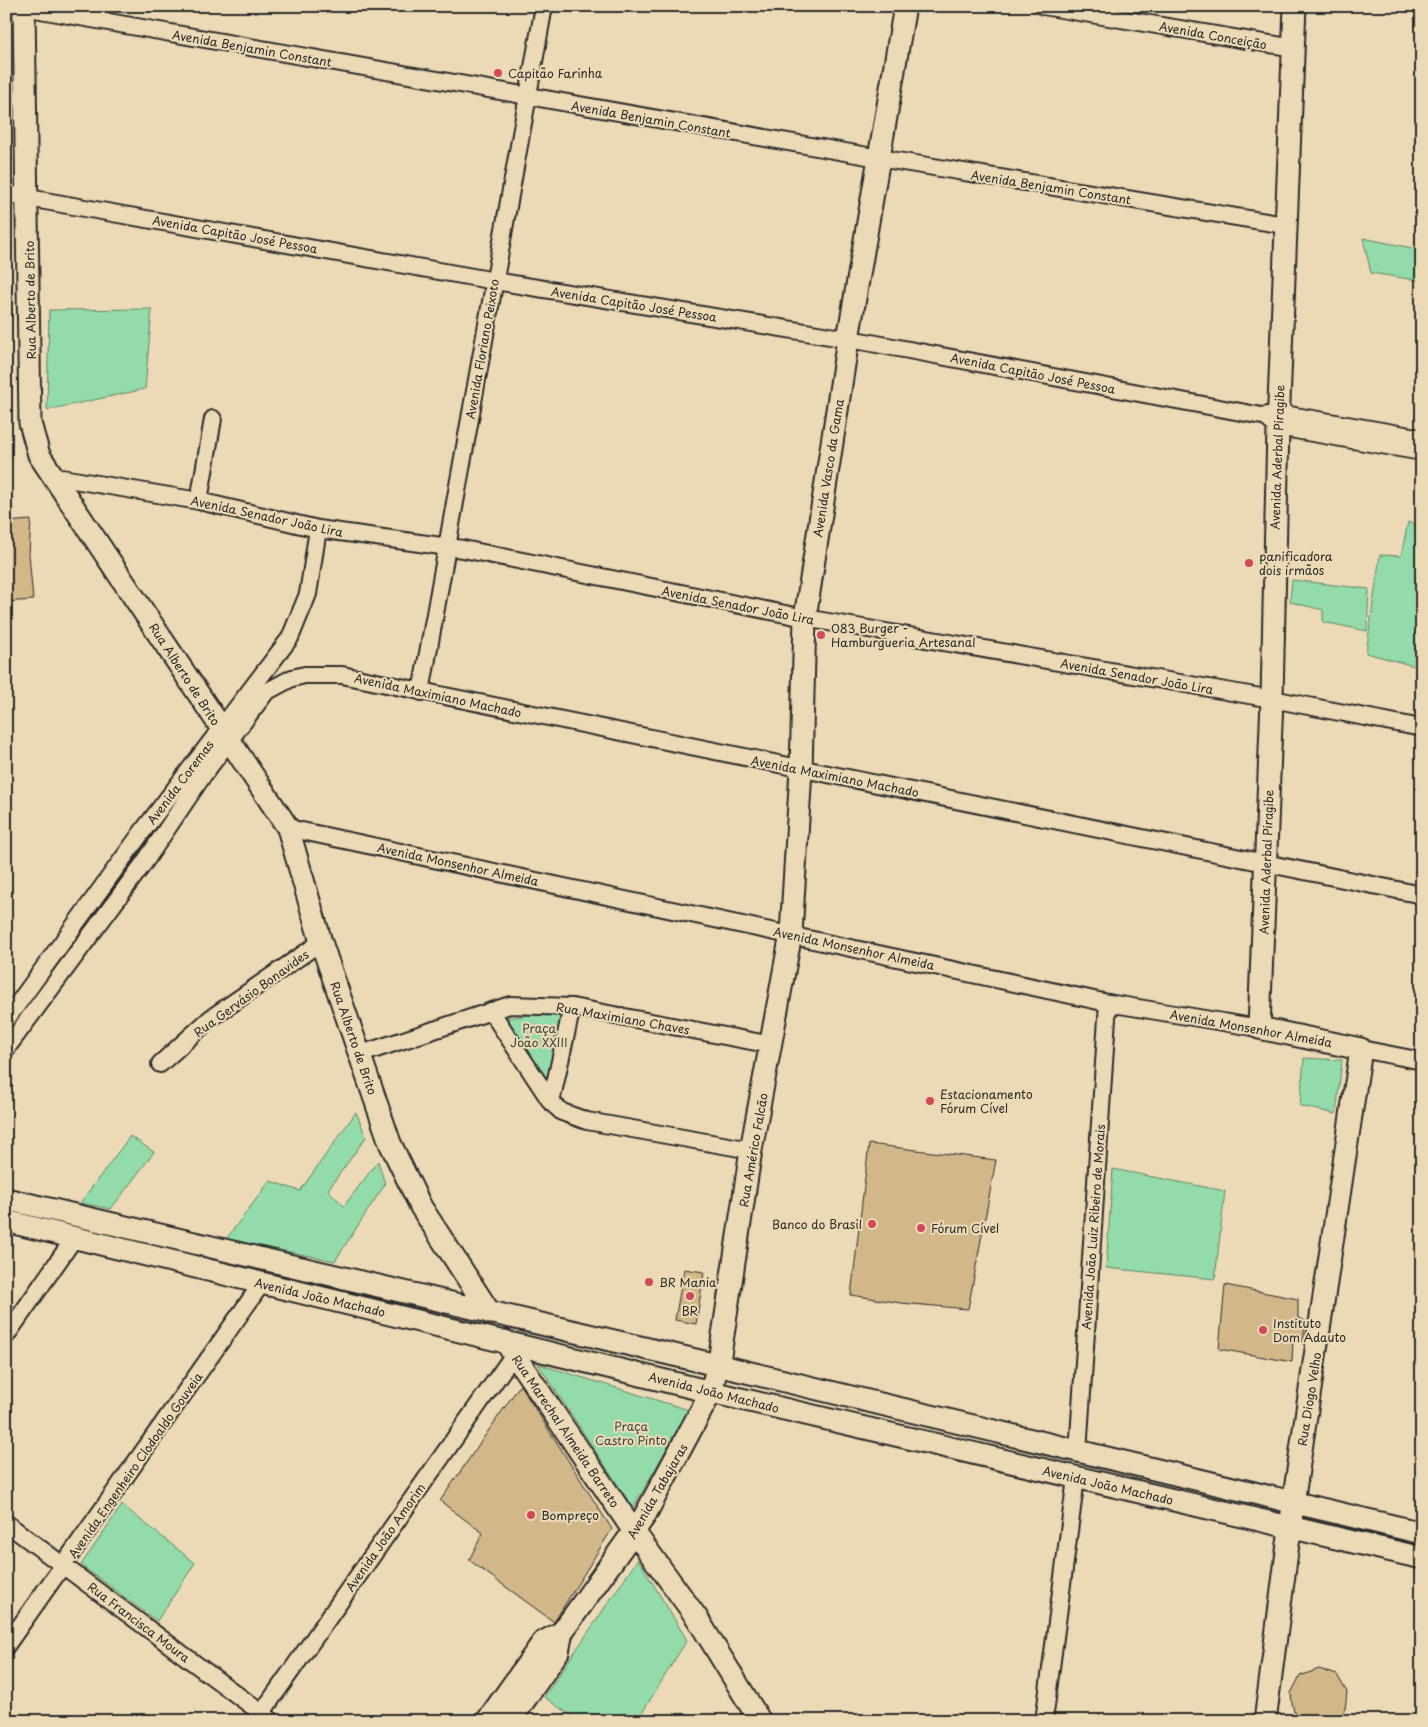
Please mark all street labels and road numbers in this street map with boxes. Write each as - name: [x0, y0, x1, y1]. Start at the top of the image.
- street label: Avenida Conceição: [1158, 17, 1269, 53]
- street label: Avenida Benjamin Constant: [171, 25, 333, 71]
- street label: Avenida Benjamin Constant: [570, 96, 732, 142]
- street label: Avenida Benjamin Constant: [970, 165, 1132, 209]
- street label: Avenida Capitão José Pessoa: [151, 211, 320, 258]
- street label: Rua Alberto de Brito: [20, 240, 40, 359]
- street label: Avenida Floriano Peixoto: [461, 277, 503, 421]
- street label: Avenida Capitão José Pessoa: [550, 282, 719, 326]
- street label: Avenida Capitão José Pessoa: [949, 348, 1117, 398]
- street label: Avenida Aderbal Piragibe: [1265, 384, 1289, 530]
- street label: Avenida Vasco da Gama: [808, 397, 848, 538]
- street label: Avenida Senador João Lira: [189, 491, 345, 541]
- street label: Avenida Senador João Lira: [660, 581, 816, 629]
- street label: Rua Alberto de Brito: [145, 619, 225, 729]
- street label: Avenida Senador João Lira: [1059, 654, 1215, 698]
- street label: Avenida Maximiano Machado: [353, 668, 524, 722]
- street label: Avenida Coremas: [142, 736, 218, 828]
- street label: Avenida Maximiano Machado: [750, 751, 921, 801]
- street label: Avenida Aderbal Piragibe: [1254, 789, 1278, 935]
- street label: Avenida Monsenhor Almeida: [376, 838, 541, 890]
- street label: Avenida Monsenhor Almeida: [772, 922, 937, 974]
- street label: Rua Gervásio Bonavides: [190, 945, 313, 1041]
- street label: Rua Alberto de Brito: [326, 979, 382, 1097]
- street label: Rua Maximiano Chaves: [555, 997, 692, 1039]
- street label: Avenida Monsenhor Almeida: [1168, 1005, 1334, 1051]
- street label: Rua Américo Falcão: [734, 1091, 772, 1208]
- street label: Avenida João Luiz Ribeiro de Morais: [1077, 1123, 1109, 1330]
- street label: Avenida João Machado: [253, 1273, 388, 1321]
- street label: Rua Marechal Almeida Barreto: [508, 1351, 624, 1511]
- street label: Rua Diogo Velho: [1293, 1351, 1325, 1447]
- street label: Avenida João Machado: [647, 1367, 781, 1417]
- street label: Avenida Engenheiro Clodoaldo Gouveia: [64, 1368, 207, 1562]
- street label: Avenida Tabajaras: [622, 1440, 692, 1542]
- street label: Avenida João Machado: [1041, 1461, 1176, 1509]
- street label: Avenida João Amorim: [341, 1479, 429, 1595]
- street label: Rua Francisca Moura: [84, 1578, 194, 1667]

